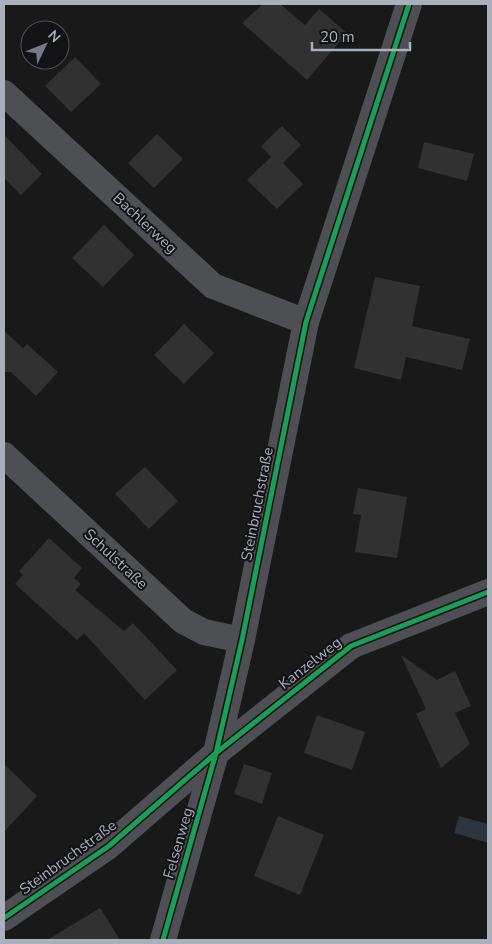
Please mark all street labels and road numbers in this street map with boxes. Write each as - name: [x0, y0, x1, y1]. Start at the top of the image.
- street label: Bachlerweg: [109, 188, 181, 258]
- street label: Steinbruchstraße: [236, 446, 278, 562]
- street label: Schulstraße: [80, 524, 152, 594]
- street label: Kanzelweg: [275, 632, 345, 694]
- street label: Felsenweg: [158, 805, 198, 881]
- street label: Steinbruchstraße: [16, 815, 120, 899]

